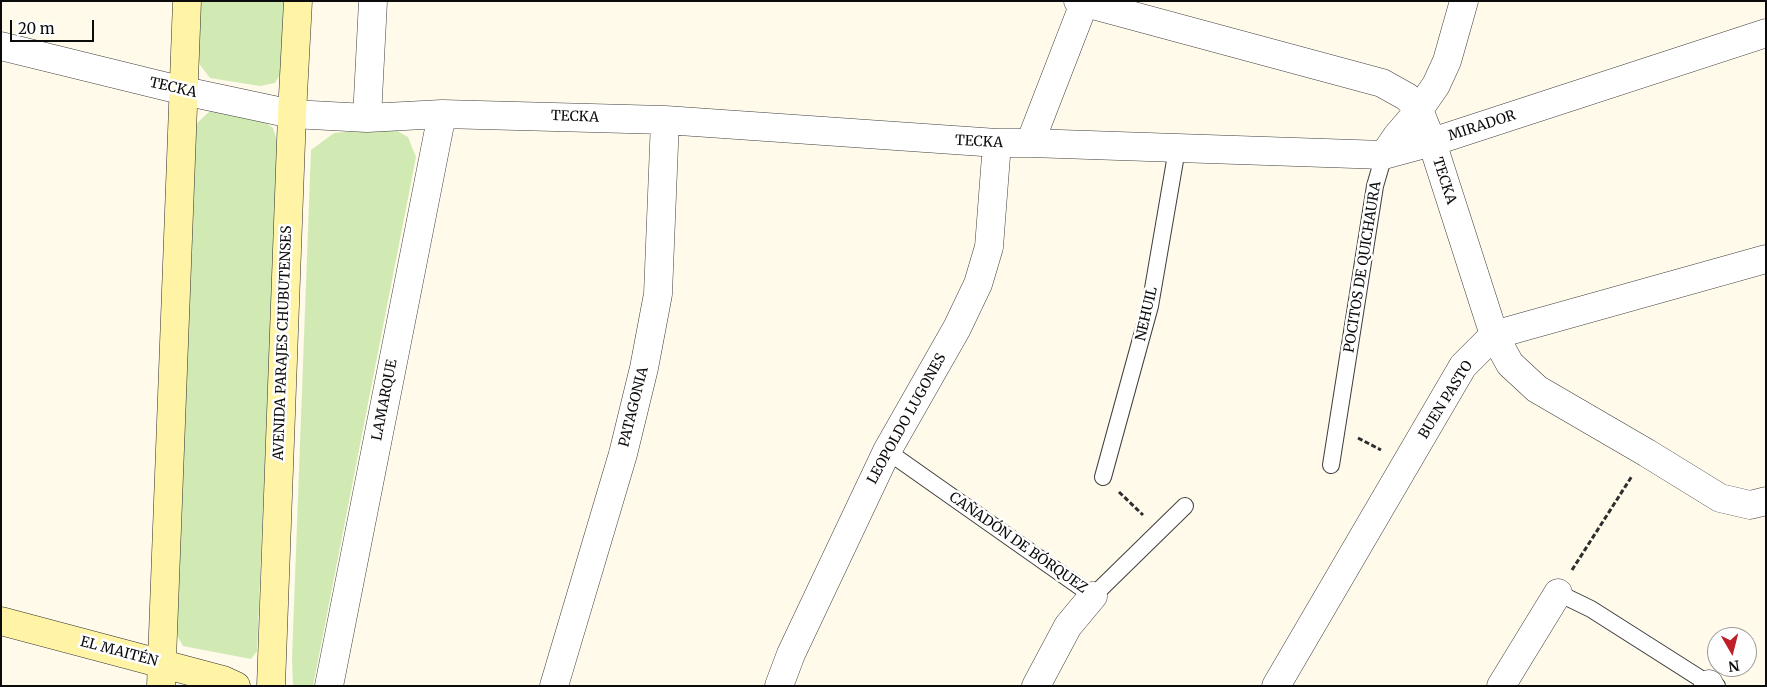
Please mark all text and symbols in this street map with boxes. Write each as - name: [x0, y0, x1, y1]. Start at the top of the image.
- scale bar: [12, 10, 96, 42]
- text: 20 m: [18, 19, 55, 38]
- street label: TECKA: [148, 74, 198, 102]
- street label: MIRADOR: [1446, 107, 1518, 145]
- street label: TECKA: [551, 108, 599, 126]
- street label: TECKA: [955, 132, 1003, 152]
- street label: TECKA: [1429, 155, 1459, 207]
- street label: POCITOS DE QUICHAURA: [1341, 180, 1385, 354]
- street label: AVENIDA PARAJES CHUBUTENSES: [271, 225, 295, 461]
- street label: NEHUIL: [1133, 285, 1161, 343]
- street label: LEOPOLDO LUGONES: [864, 351, 950, 487]
- street label: LAMARQUE: [369, 358, 401, 442]
- street label: BUEN PASTO: [1415, 358, 1477, 442]
- street label: PATAGONIA: [616, 365, 652, 449]
- street label: CAÑADÓN DE BÓRQUEZ: [946, 489, 1090, 597]
- north arrow: [1707, 627, 1757, 677]
- street label: EL MAITÉN: [78, 634, 160, 670]
- text: N: [1727, 656, 1741, 676]

